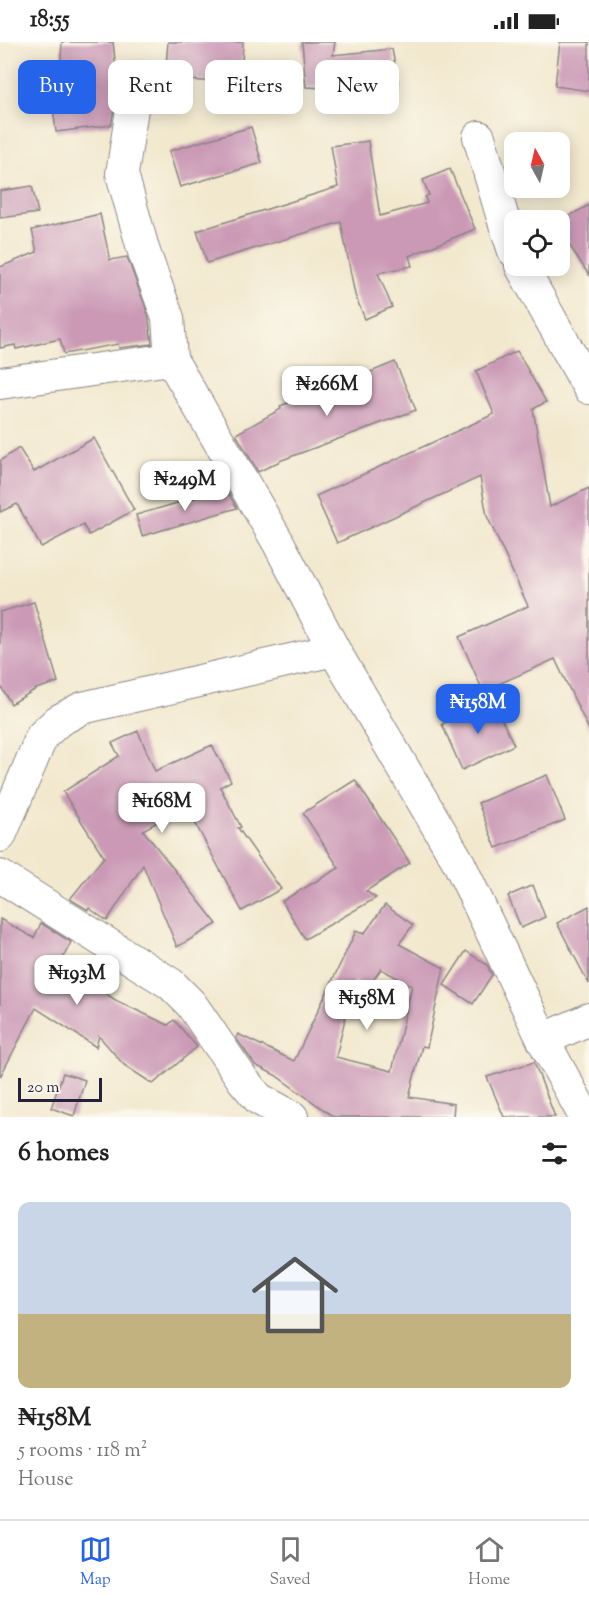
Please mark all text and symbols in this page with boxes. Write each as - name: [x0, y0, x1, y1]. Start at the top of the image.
- text: 18:55: [30, 5, 69, 37]
- chip: Buy: [18, 60, 96, 114]
- chip: Rent: [108, 60, 193, 114]
- chip: Filters: [205, 60, 303, 114]
- chip: New: [315, 60, 399, 114]
- north arrow: [504, 132, 570, 198]
- map controls: [504, 132, 570, 276]
- button: locate: [504, 210, 570, 276]
- pin: ₦266M: [285, 366, 369, 417]
- text: ₦266M: [296, 371, 358, 400]
- pin: ₦249M: [143, 461, 227, 512]
- text: ₦249M: [154, 466, 216, 495]
- pin: ₦158M: [436, 684, 520, 735]
- text: ₦158M: [450, 689, 506, 718]
- pin: ₦168M: [120, 783, 204, 834]
- text: ₦168M: [132, 788, 192, 817]
- pin: ₦193M: [35, 955, 119, 1006]
- text: ₦193M: [48, 960, 106, 989]
- pin: ₦158M: [325, 980, 409, 1031]
- text: ₦158M: [339, 985, 395, 1014]
- scale bar: [18, 1075, 102, 1102]
- text: 20 m: [27, 1077, 60, 1100]
- text: 6 homes: [18, 1135, 109, 1172]
- icon: filters: [538, 1137, 571, 1170]
- icon: home: [241, 1241, 349, 1349]
- text: ₦158M: [18, 1400, 91, 1437]
- text: 5 rooms · 118 m²: [18, 1437, 148, 1466]
- text: House: [18, 1466, 73, 1495]
- tab: Map: [79, 1533, 112, 1592]
- tab: Saved: [269, 1533, 311, 1592]
- tab: Home: [468, 1533, 510, 1592]

